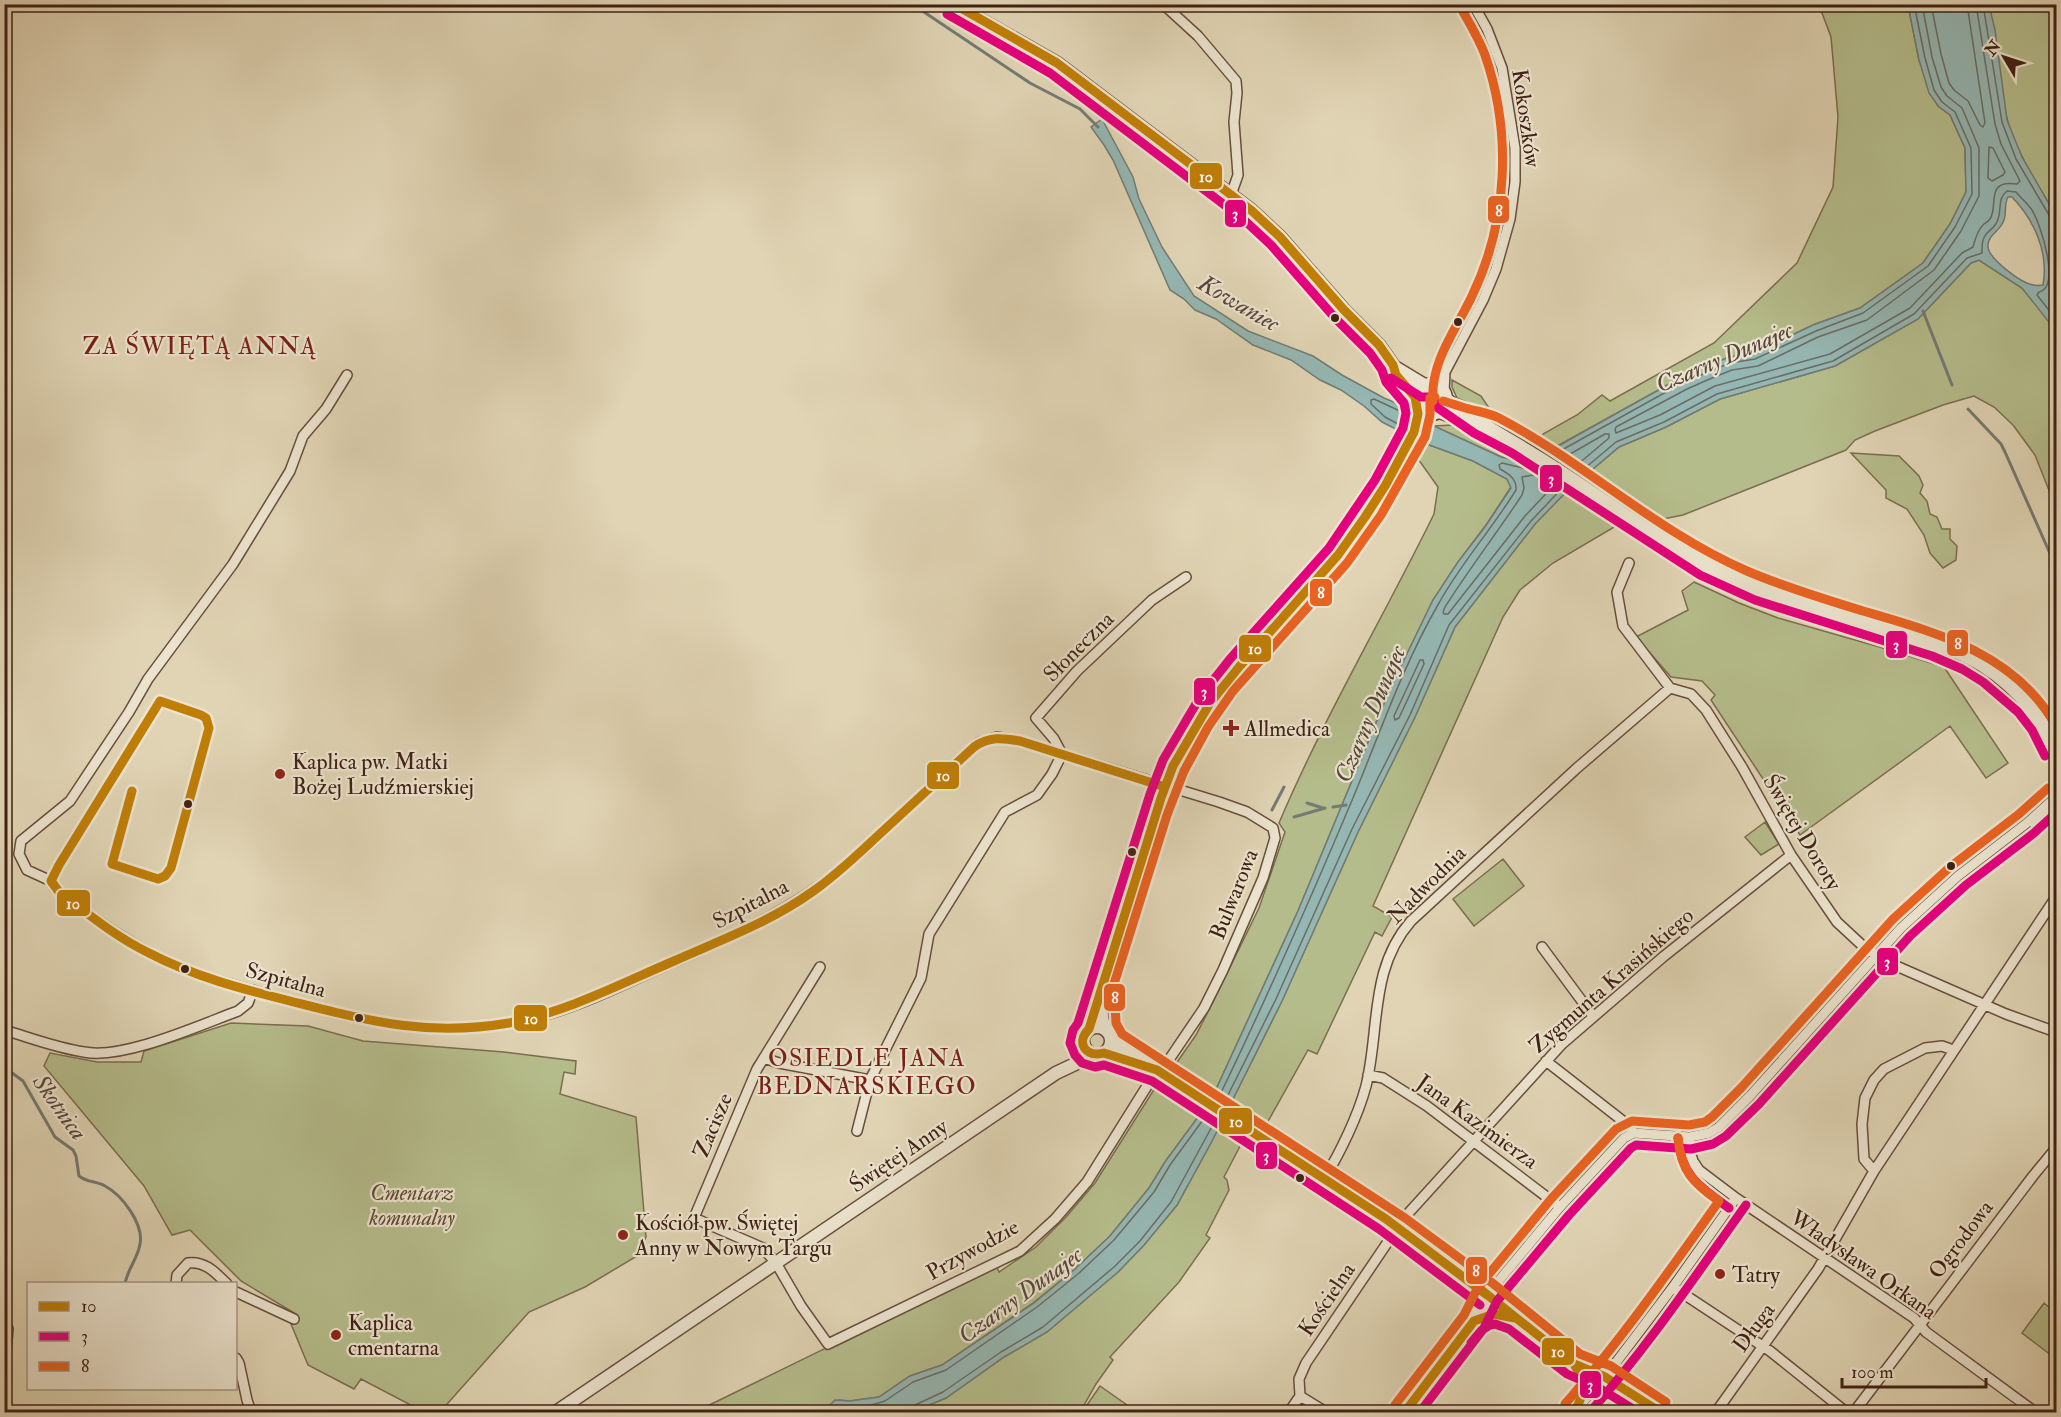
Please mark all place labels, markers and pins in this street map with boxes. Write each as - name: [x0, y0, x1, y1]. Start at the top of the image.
- unlabelled marker: [1329, 312, 1341, 324]
- unlabelled marker: [1452, 316, 1464, 328]
- place label: Allmedica: [1243, 715, 1331, 743]
- marker: Allmedica: [1222, 719, 1240, 737]
- place label: Kaplica pw. Matki Bożej Ludźmierskiej: [292, 748, 474, 801]
- marker: Kaplica pw. Matki Bożej Ludźmierskiej: [273, 767, 287, 781]
- unlabelled marker: [182, 798, 194, 810]
- unlabelled marker: [1126, 846, 1138, 858]
- unlabelled marker: [1945, 860, 1957, 872]
- unlabelled marker: [179, 963, 191, 975]
- unlabelled marker: [353, 1012, 365, 1024]
- unlabelled marker: [1294, 1172, 1306, 1184]
- place label: Kościół pw. Świętej Anny w Nowym Targu: [634, 1209, 832, 1262]
- marker: Kościół pw. Świętej Anny w Nowym Targu: [616, 1228, 630, 1242]
- place label: Tatry: [1732, 1261, 1780, 1289]
- marker: Tatry: [1713, 1267, 1727, 1281]
- place label: Kaplica cmentarna: [348, 1309, 440, 1362]
- marker: Kaplica cmentarna: [329, 1328, 343, 1342]

